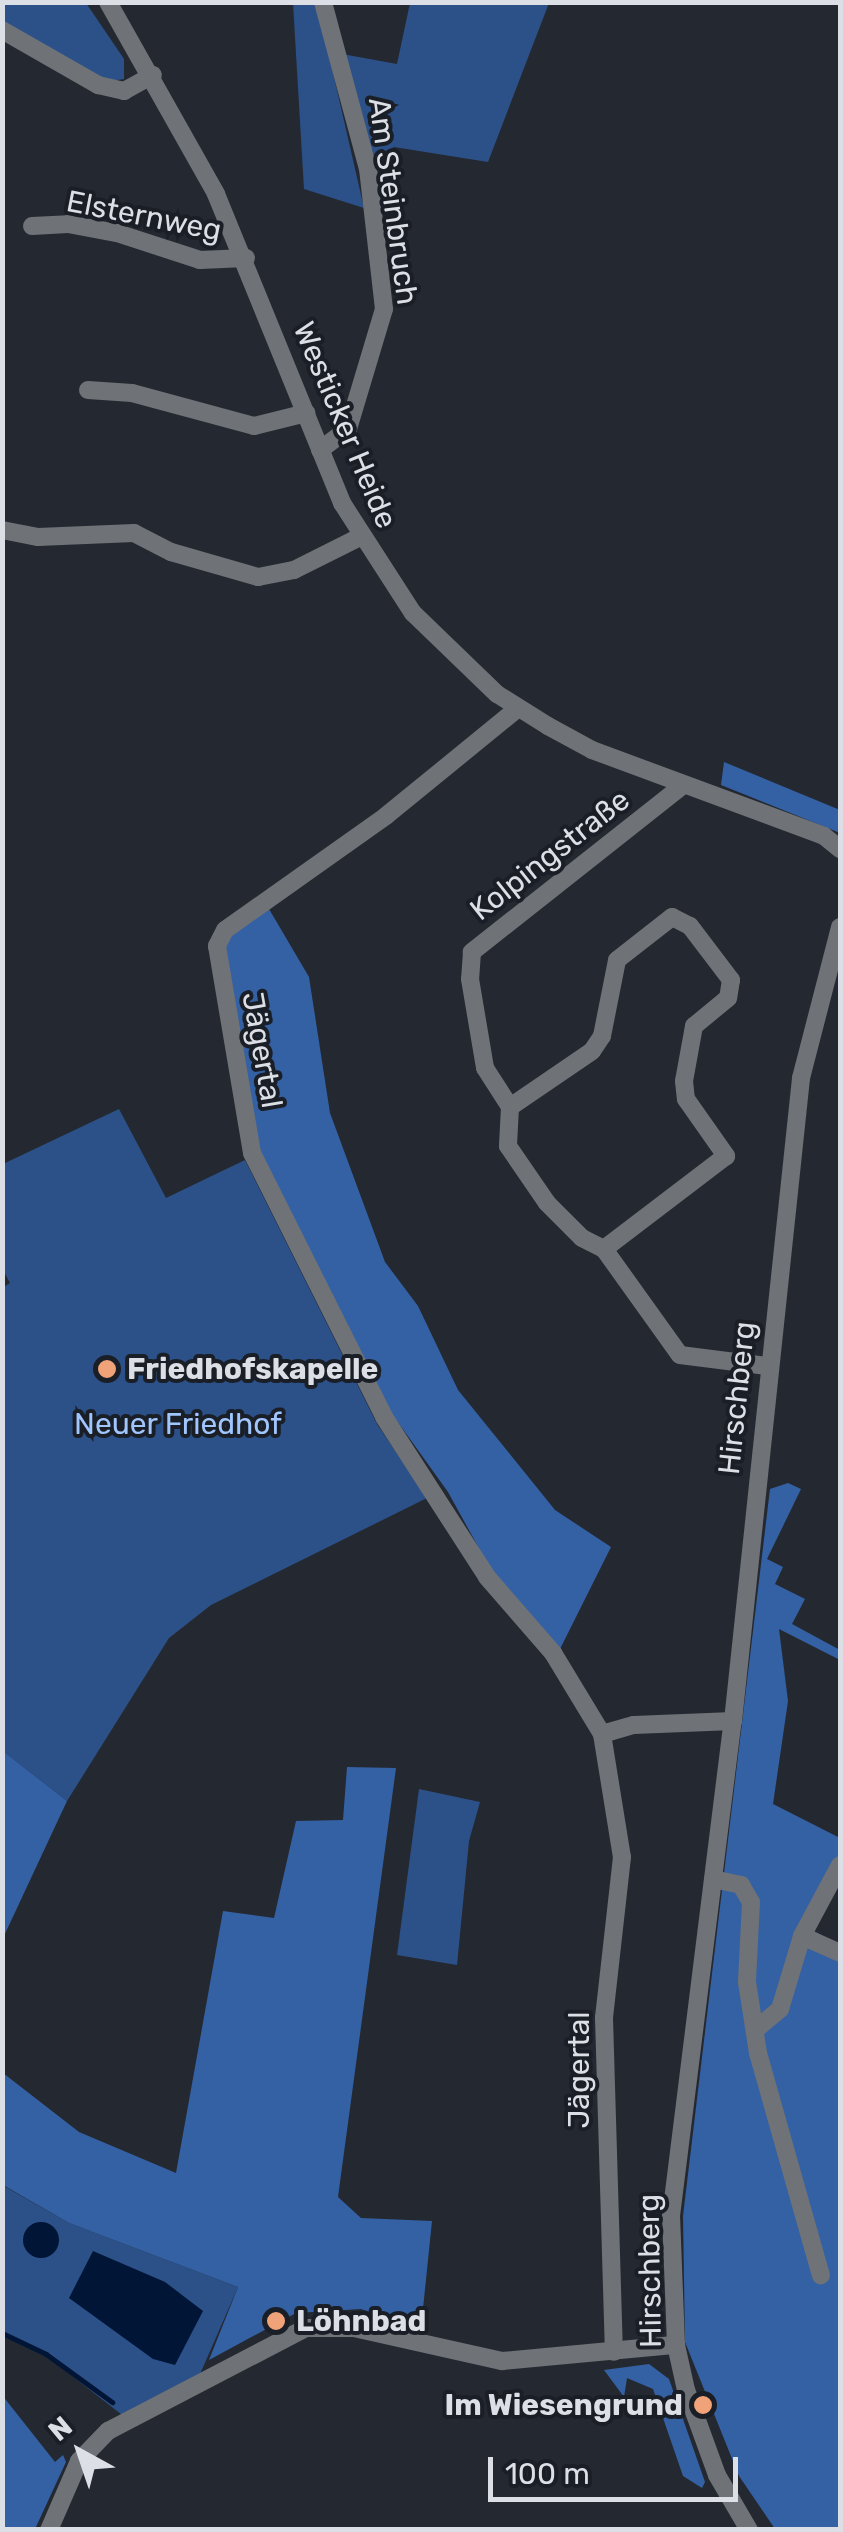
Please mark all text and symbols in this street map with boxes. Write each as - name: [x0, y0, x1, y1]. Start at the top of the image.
- street label: Am Steinbruch: [361, 95, 425, 307]
- street label: Elsternweg: [64, 183, 224, 249]
- street label: Westicker Heide: [285, 316, 405, 534]
- street label: Kolpingstraße: [463, 782, 637, 928]
- street label: Jägertal: [234, 989, 290, 1111]
- street label: Hirschberg: [711, 1320, 763, 1476]
- place label: Friedhofskapelle: [127, 1351, 378, 1387]
- marker: Friedhofskapelle: [96, 1358, 118, 1380]
- park label: Neuer Friedhof: [74, 1406, 282, 1442]
- street label: Jägertal: [561, 2011, 597, 2129]
- street label: Hirschberg: [631, 2194, 669, 2348]
- place label: Löhnbad: [296, 2303, 426, 2339]
- marker: Löhnbad: [265, 2310, 287, 2332]
- place label: Im Wiesengrund: [444, 2387, 683, 2423]
- marker: Im Wiesengrund: [692, 2394, 714, 2416]
- north arrow: [30, 2402, 130, 2502]
- text: N: [42, 2410, 79, 2448]
- scale bar: [493, 2437, 743, 2499]
- text: 100 m: [505, 2456, 590, 2492]

